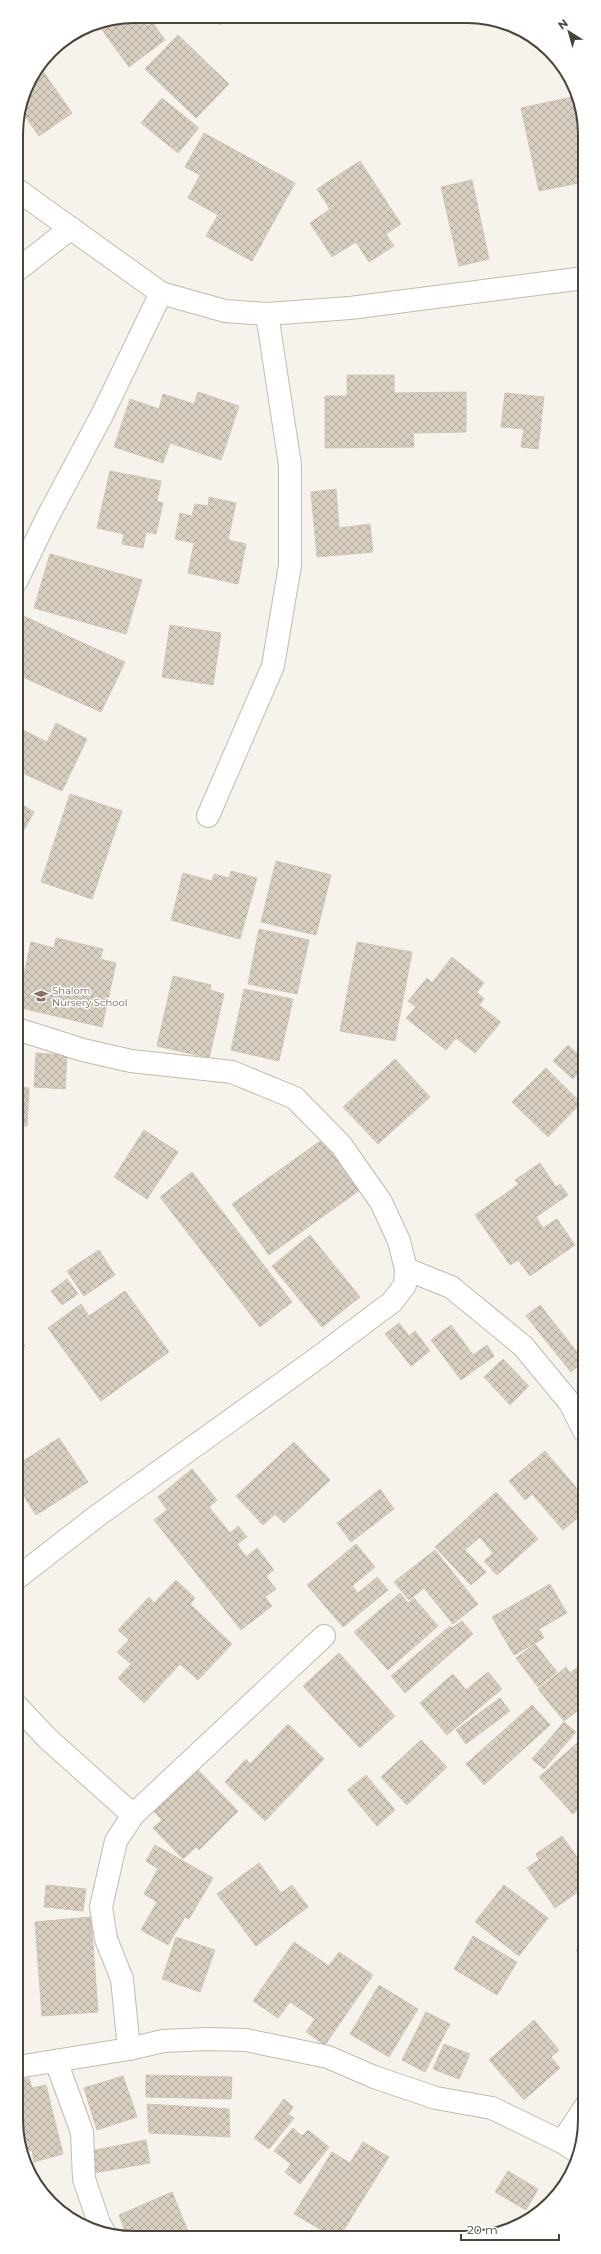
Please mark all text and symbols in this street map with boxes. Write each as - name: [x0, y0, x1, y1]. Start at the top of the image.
- north arrow: [549, 12, 589, 52]
- text: N: [555, 16, 571, 32]
- place label: Shalom Nursery School: [52, 984, 127, 1009]
- school or university icon: Shalom Nursery School: [33, 988, 49, 1004]
- scale bar: [461, 2216, 559, 2242]
- text: 20 m: [467, 2222, 498, 2237]

